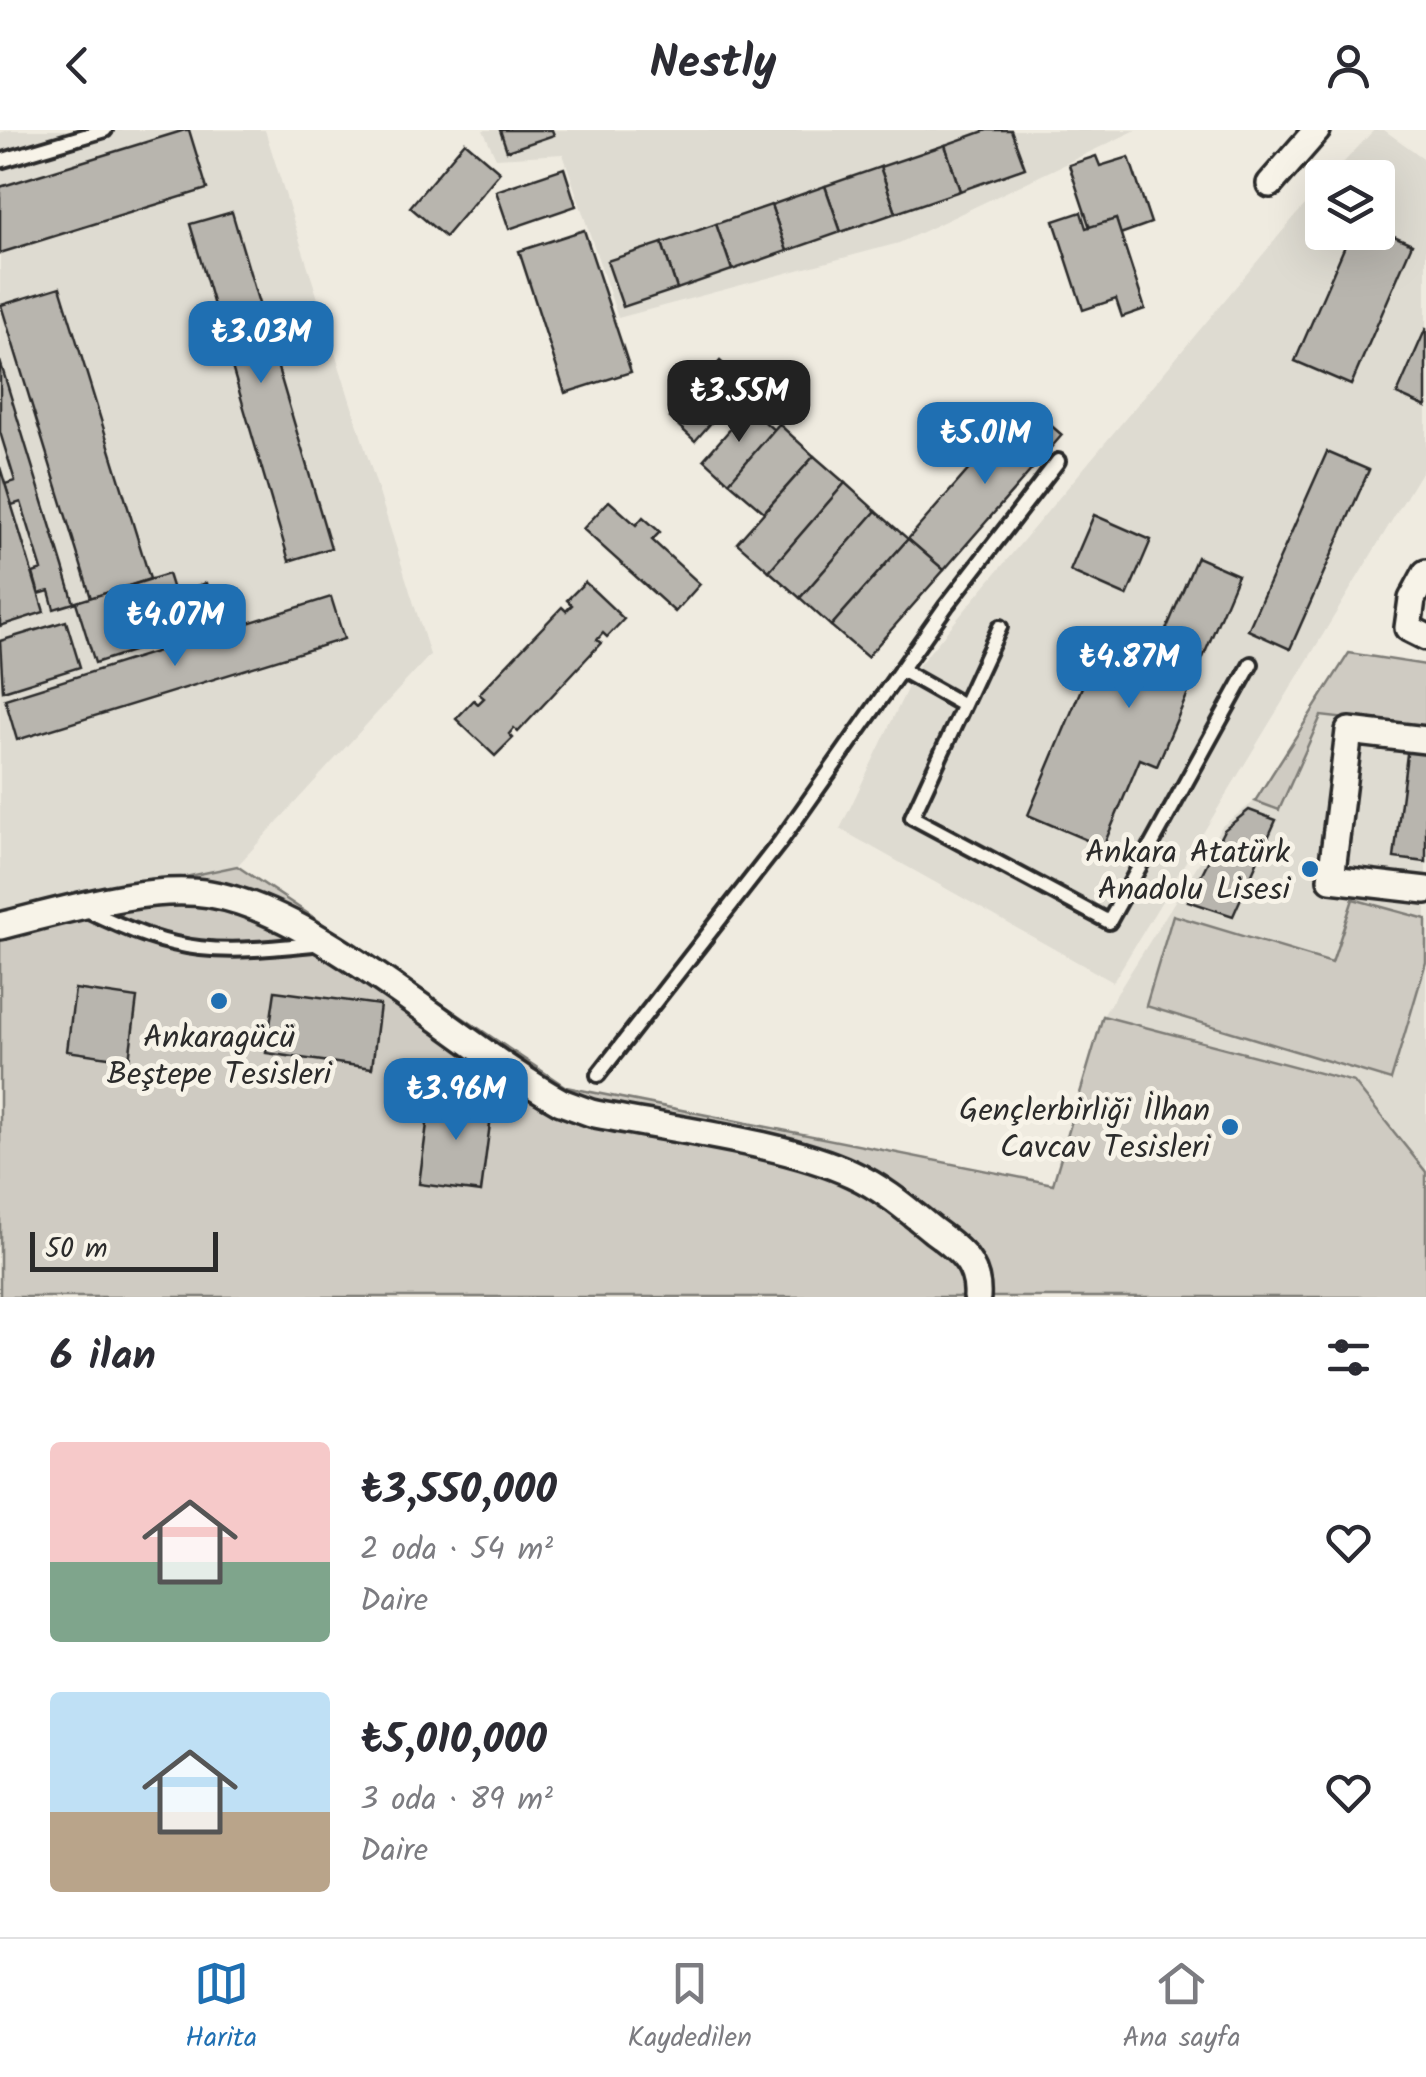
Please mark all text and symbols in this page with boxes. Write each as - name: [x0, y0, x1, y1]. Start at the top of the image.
- text: Nestly: [649, 29, 777, 101]
- icon: back: [50, 38, 105, 93]
- icon: person: [1321, 38, 1376, 93]
- map controls: [1305, 160, 1395, 250]
- button: layers: [1305, 160, 1395, 250]
- pin: ₺3.03M: [180, 301, 342, 386]
- text: ₺3.03M: [211, 308, 311, 359]
- pin: ₺3.55M: [658, 360, 820, 445]
- text: ₺3.55M: [689, 367, 789, 418]
- pin: ₺5.01M: [904, 402, 1066, 487]
- text: ₺5.01M: [939, 409, 1031, 460]
- pin: ₺4.07M: [94, 584, 256, 669]
- text: ₺4.07M: [126, 591, 224, 642]
- pin: ₺4.87M: [1048, 626, 1210, 711]
- text: ₺4.87M: [1079, 633, 1179, 684]
- place label: Ankara Atatürk Anadolu Lisesi: [1085, 828, 1291, 916]
- marker: Ankara Atatürk Anadolu Lisesi: [1299, 858, 1321, 880]
- marker: Ankaragücü Beştepe Tesisleri: [208, 990, 230, 1012]
- place label: Ankaragücü Beştepe Tesisleri: [107, 1013, 333, 1101]
- pin: ₺3.96M: [375, 1058, 537, 1143]
- text: ₺3.96M: [406, 1065, 506, 1116]
- place label: Gençlerbirliği İlhan Cavcav Tesisleri: [959, 1086, 1211, 1174]
- marker: Gençlerbirliği İlhan Cavcav Tesisleri: [1219, 1116, 1241, 1138]
- scale bar: [30, 1227, 218, 1272]
- text: 50 m: [45, 1227, 108, 1272]
- text: 6 ilan: [50, 1324, 156, 1391]
- icon: filters: [1321, 1330, 1376, 1385]
- text: ₺3,550,000: [360, 1458, 557, 1525]
- icon: home: [130, 1482, 250, 1602]
- icon: heart: [1321, 1515, 1376, 1570]
- text: 2 oda · 54 m²: [360, 1525, 553, 1576]
- text: Daire: [360, 1576, 428, 1627]
- text: ₺5,010,000: [360, 1708, 547, 1775]
- icon: home: [130, 1732, 250, 1852]
- icon: heart: [1321, 1765, 1376, 1820]
- text: 3 oda · 89 m²: [360, 1775, 553, 1826]
- text: Daire: [360, 1826, 428, 1877]
- tab: Harita: [185, 1956, 257, 2061]
- tab: Kaydedilen: [628, 1956, 752, 2061]
- tab: Ana sayfa: [1123, 1956, 1241, 2061]

